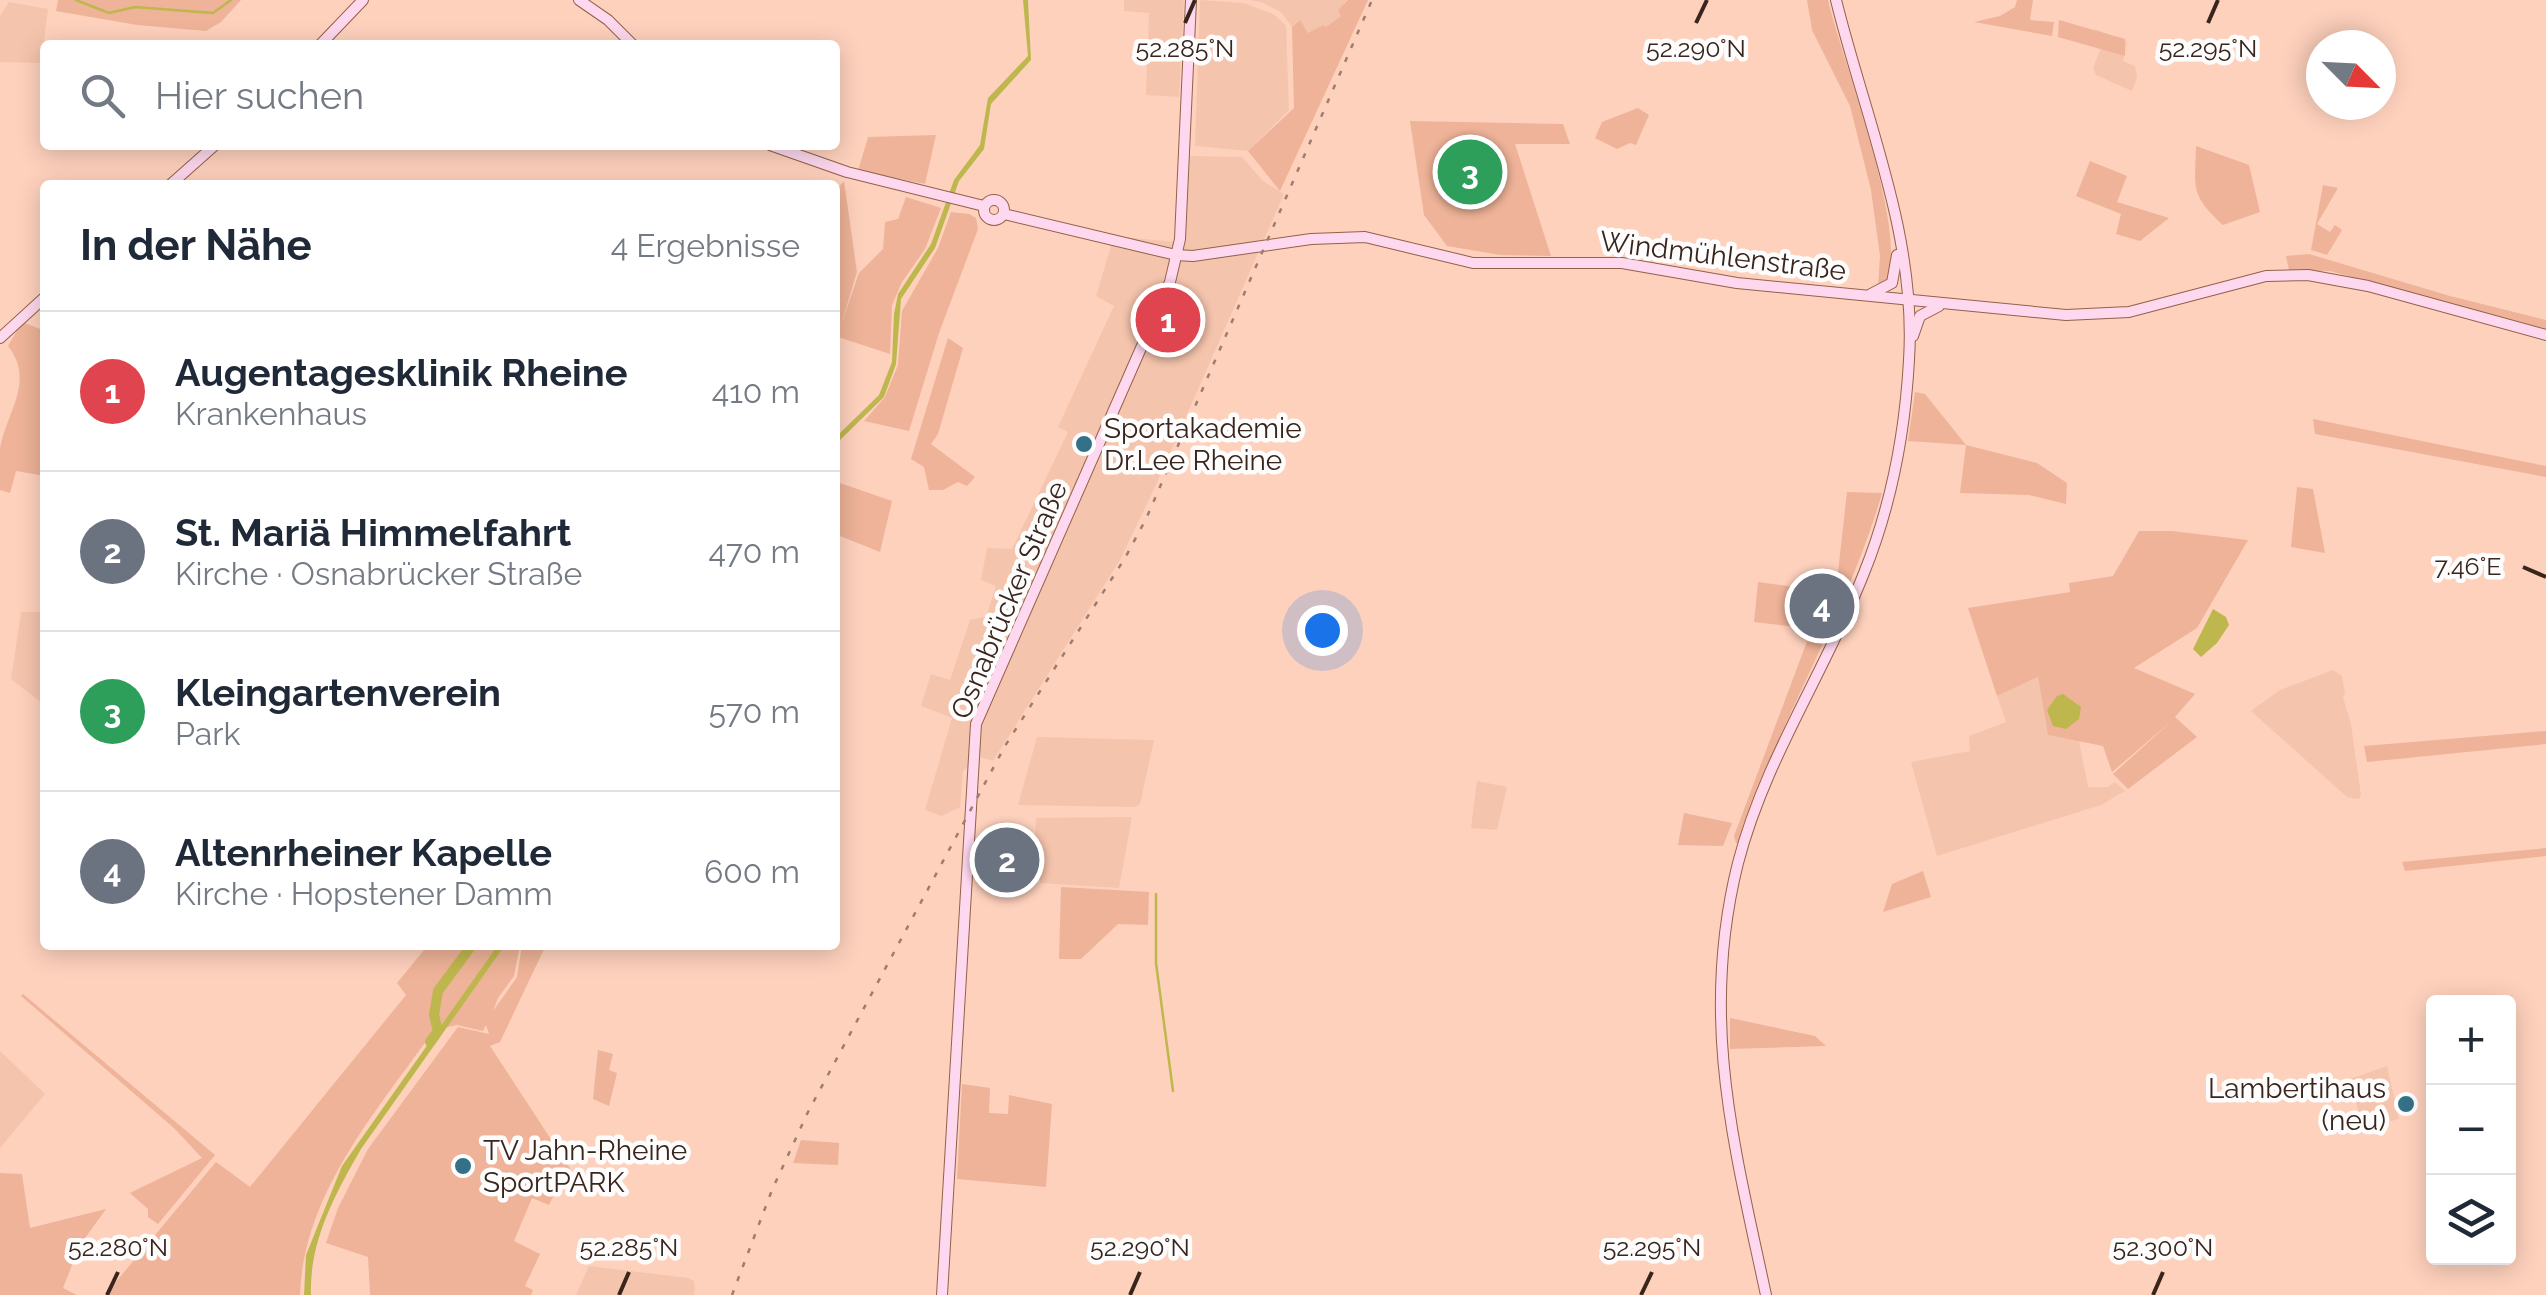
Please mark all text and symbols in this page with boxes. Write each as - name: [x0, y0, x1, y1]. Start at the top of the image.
- north arrow: [2306, 30, 2396, 120]
- text: 52.285°N: [1136, 33, 1234, 63]
- text: 52.290°N: [1646, 33, 1746, 63]
- text: 52.295°N: [2159, 33, 2257, 63]
- search box: [40, 40, 840, 150]
- icon: search: [75, 68, 130, 123]
- text: Hier suchen: [155, 73, 364, 118]
- pin: 3: [1438, 134, 1502, 210]
- text: In der Nähe: [80, 221, 312, 270]
- street label: Windmühlenstraße: [1598, 225, 1848, 287]
- text: 4 Ergebnisse: [611, 227, 800, 264]
- pin: 1: [1136, 282, 1200, 358]
- text: Augentagesklinik Rheine: [175, 350, 628, 395]
- text: 1: [105, 373, 120, 410]
- text: 410 m: [712, 373, 800, 410]
- text: Krankenhaus: [175, 395, 367, 432]
- place label: Sportakademie Dr.Lee Rheine: [1104, 412, 1302, 477]
- marker: Sportakademie Dr.Lee Rheine: [1073, 433, 1095, 455]
- street label: Osnabrücker Straße: [944, 476, 1074, 724]
- text: St. Mariä Himmelfahrt: [175, 510, 571, 555]
- text: 2: [103, 533, 122, 570]
- text: 470 m: [709, 533, 800, 570]
- text: 7.46°E: [2434, 551, 2502, 581]
- text: Kirche · Osnabrücker Straße: [175, 555, 582, 592]
- pin: 4: [1790, 568, 1854, 644]
- your location: [1297, 605, 1348, 656]
- text: Kleingartenverein: [175, 670, 501, 715]
- text: 3: [104, 693, 121, 730]
- text: 570 m: [709, 693, 800, 730]
- text: Park: [175, 715, 240, 752]
- pin: 2: [974, 822, 1040, 898]
- text: Altenrheiner Kapelle: [175, 830, 552, 875]
- text: 4: [103, 853, 122, 890]
- text: 600 m: [704, 853, 800, 890]
- text: Kirche · Hopstener Damm: [175, 875, 553, 912]
- map controls: [2426, 995, 2516, 1265]
- button: +: [2426, 995, 2516, 1085]
- place label: Lambertihaus (neu): [2208, 1072, 2386, 1137]
- button: −: [2426, 1085, 2516, 1175]
- marker: Lambertihaus (neu): [2395, 1093, 2417, 1115]
- place label: TV Jahn-Rheine SportPARK: [483, 1134, 687, 1199]
- marker: TV Jahn-Rheine SportPARK: [452, 1155, 474, 1177]
- button: layers: [2426, 1175, 2516, 1265]
- text: 52.280°N: [68, 1232, 168, 1262]
- text: 52.285°N: [580, 1232, 678, 1262]
- text: 52.290°N: [1090, 1232, 1190, 1262]
- text: 52.295°N: [1603, 1232, 1701, 1262]
- text: 52.300°N: [2113, 1232, 2213, 1262]

